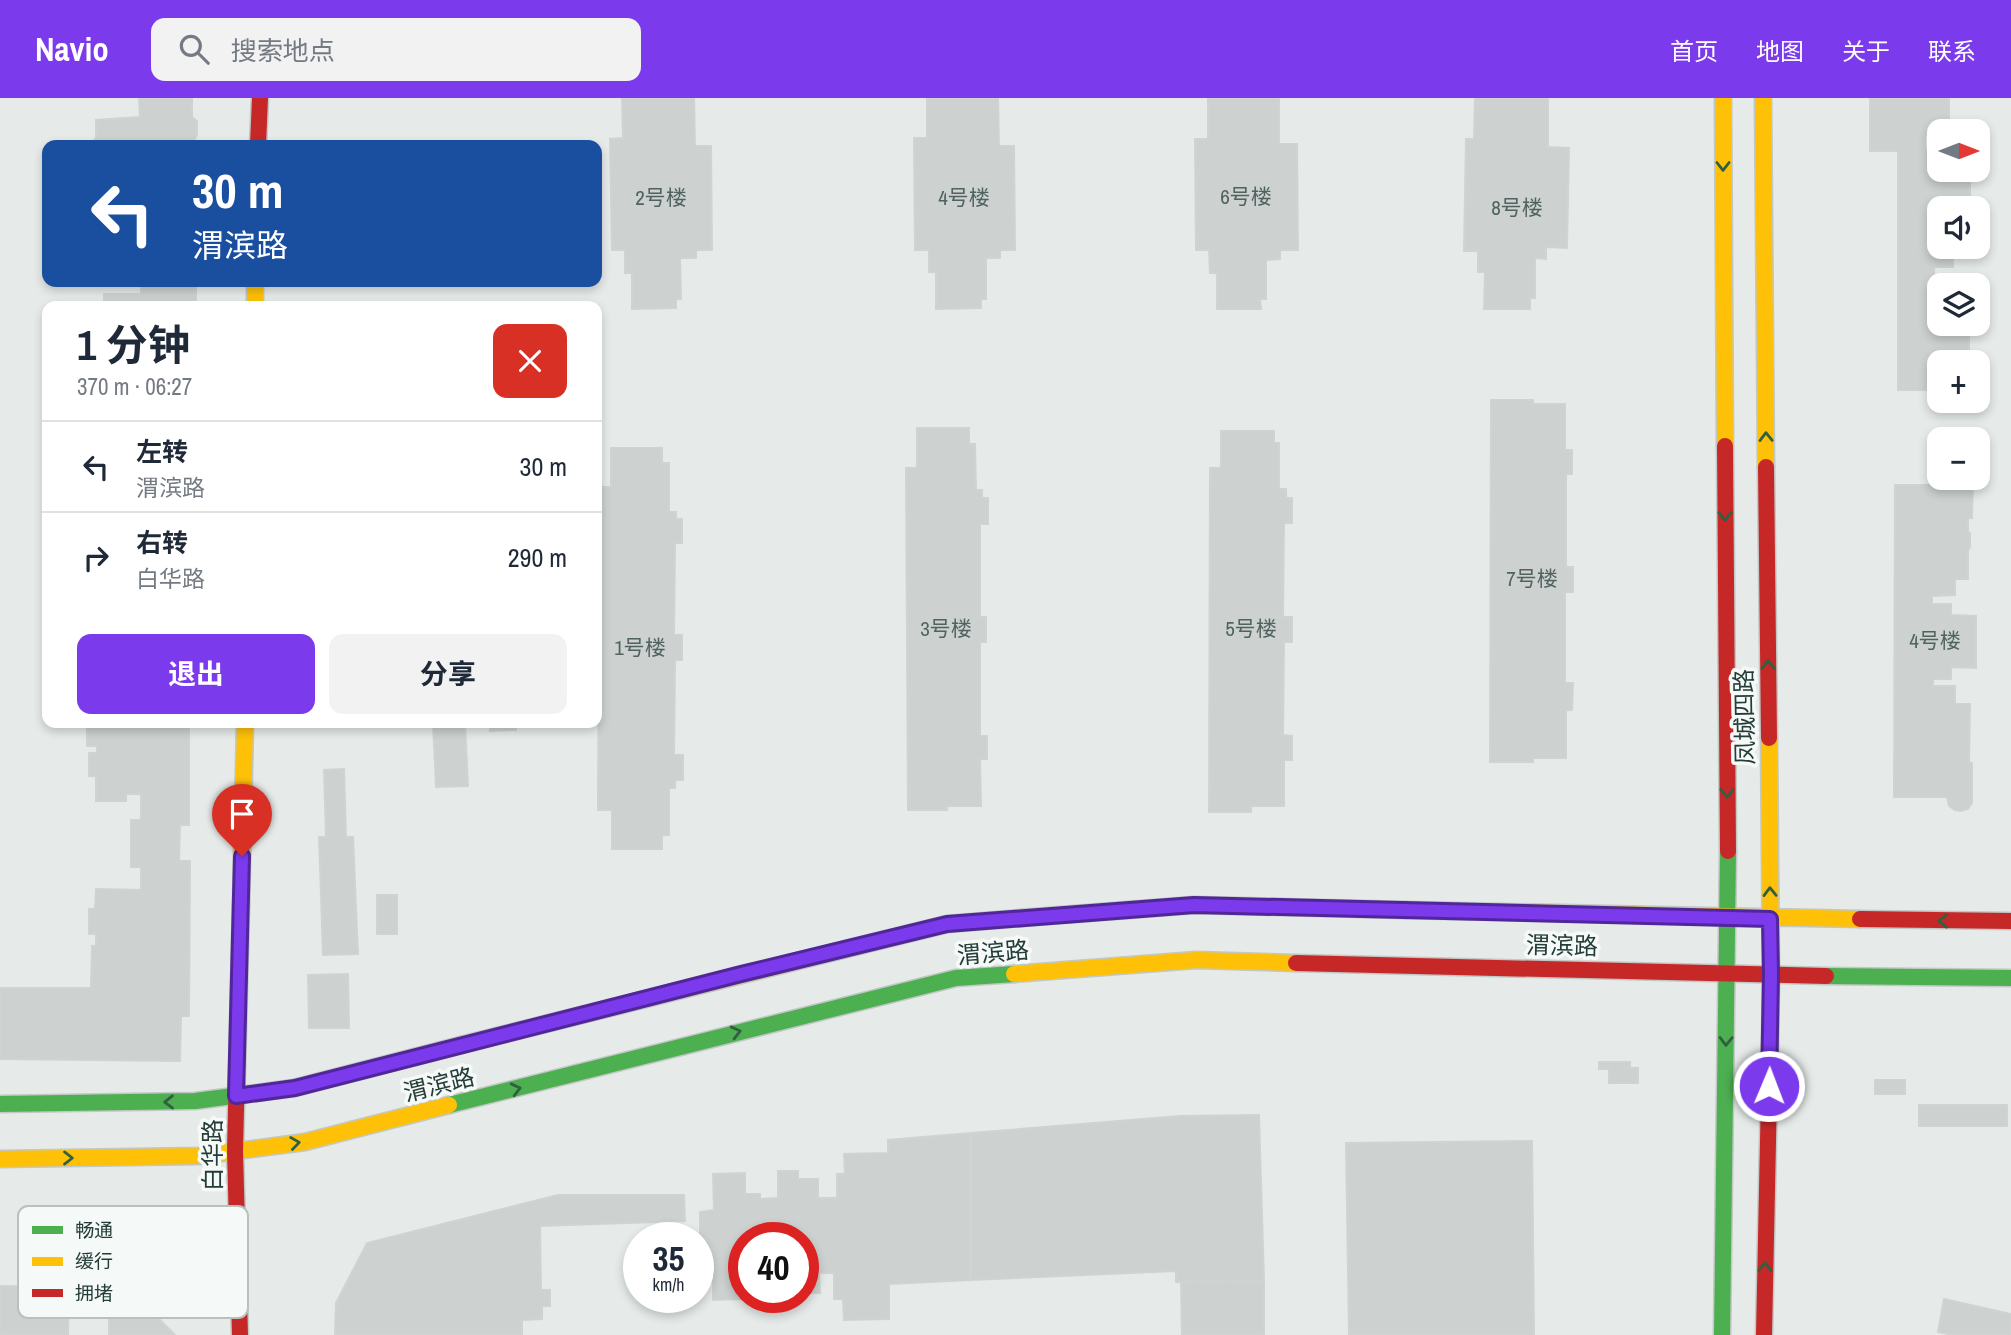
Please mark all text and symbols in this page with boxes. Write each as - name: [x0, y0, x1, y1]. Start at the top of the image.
- search box: [151, 18, 641, 81]
- text: Navio: [35, 27, 109, 71]
- icon: search: [175, 30, 213, 68]
- text: 搜索地点: [231, 33, 335, 68]
- text: 首页: [1670, 35, 1718, 67]
- text: 地图: [1756, 35, 1804, 67]
- text: 关于: [1842, 35, 1890, 67]
- text: 联系: [1928, 35, 1976, 67]
- north arrow: [1927, 119, 1990, 182]
- map controls: [1927, 119, 1990, 490]
- text: 30 m: [192, 157, 284, 223]
- one-way arrow: [1715, 161, 1731, 172]
- icon: left: [77, 168, 168, 259]
- house number: 6号楼: [1220, 182, 1272, 211]
- house number: 2号楼: [635, 183, 687, 212]
- house number: 4号楼: [938, 183, 990, 212]
- house number: 8号楼: [1491, 193, 1543, 222]
- button: sound: [1927, 196, 1990, 259]
- text: 渭滨路: [192, 224, 288, 267]
- button: layers: [1927, 273, 1990, 336]
- text: 1 分钟: [77, 317, 190, 373]
- button: close: [493, 324, 567, 398]
- button: +: [1927, 350, 1990, 413]
- text: 370 m · 06:27: [77, 371, 192, 402]
- button: −: [1927, 427, 1990, 490]
- one-way arrow: [1758, 432, 1773, 443]
- text: 左转: [136, 434, 188, 469]
- icon: left: [77, 448, 115, 486]
- text: 30 m: [520, 449, 567, 484]
- text: 渭滨路: [136, 472, 205, 503]
- one-way arrow: [1718, 511, 1733, 522]
- text: 右转: [136, 525, 188, 560]
- icon: right: [77, 539, 115, 577]
- text: 290 m: [508, 540, 567, 575]
- text: 白华路: [136, 563, 205, 594]
- house number: 7号楼: [1506, 564, 1558, 593]
- house number: 3号楼: [920, 614, 972, 643]
- house number: 5号楼: [1225, 614, 1277, 643]
- house number: 4号楼: [1909, 626, 1961, 655]
- house number: 1号楼: [614, 633, 666, 662]
- button: 退出: [77, 634, 315, 714]
- button: 分享: [329, 634, 567, 714]
- one-way arrow: [1760, 659, 1775, 670]
- street label: 凤城四路: [1727, 669, 1761, 765]
- pin: [212, 784, 272, 856]
- one-way arrow: [1719, 788, 1735, 798]
- icon: arrive: [223, 795, 261, 833]
- one-way arrow: [1762, 887, 1778, 897]
- one-way arrow: [1937, 913, 1948, 928]
- street label: 渭滨路: [1526, 928, 1598, 962]
- street label: 渭滨路: [956, 933, 1030, 971]
- one-way arrow: [730, 1026, 742, 1040]
- one-way arrow: [1718, 1036, 1734, 1047]
- position arrow: [1732, 1049, 1806, 1123]
- street label: 渭滨路: [400, 1060, 478, 1108]
- one-way arrow: [509, 1083, 521, 1097]
- one-way arrow: [164, 1094, 174, 1110]
- street label: 白华路: [196, 1119, 228, 1191]
- one-way arrow: [289, 1136, 301, 1151]
- one-way arrow: [63, 1151, 74, 1166]
- legend: [18, 1206, 248, 1318]
- text: 畅通: [75, 1217, 113, 1243]
- speed limit sign: 40: [728, 1222, 819, 1313]
- text: 35: [653, 1235, 684, 1282]
- text: 缓行: [75, 1248, 113, 1274]
- one-way arrow: [1757, 1261, 1773, 1272]
- text: km/h: [653, 1272, 685, 1297]
- text: 拥堵: [75, 1280, 113, 1306]

